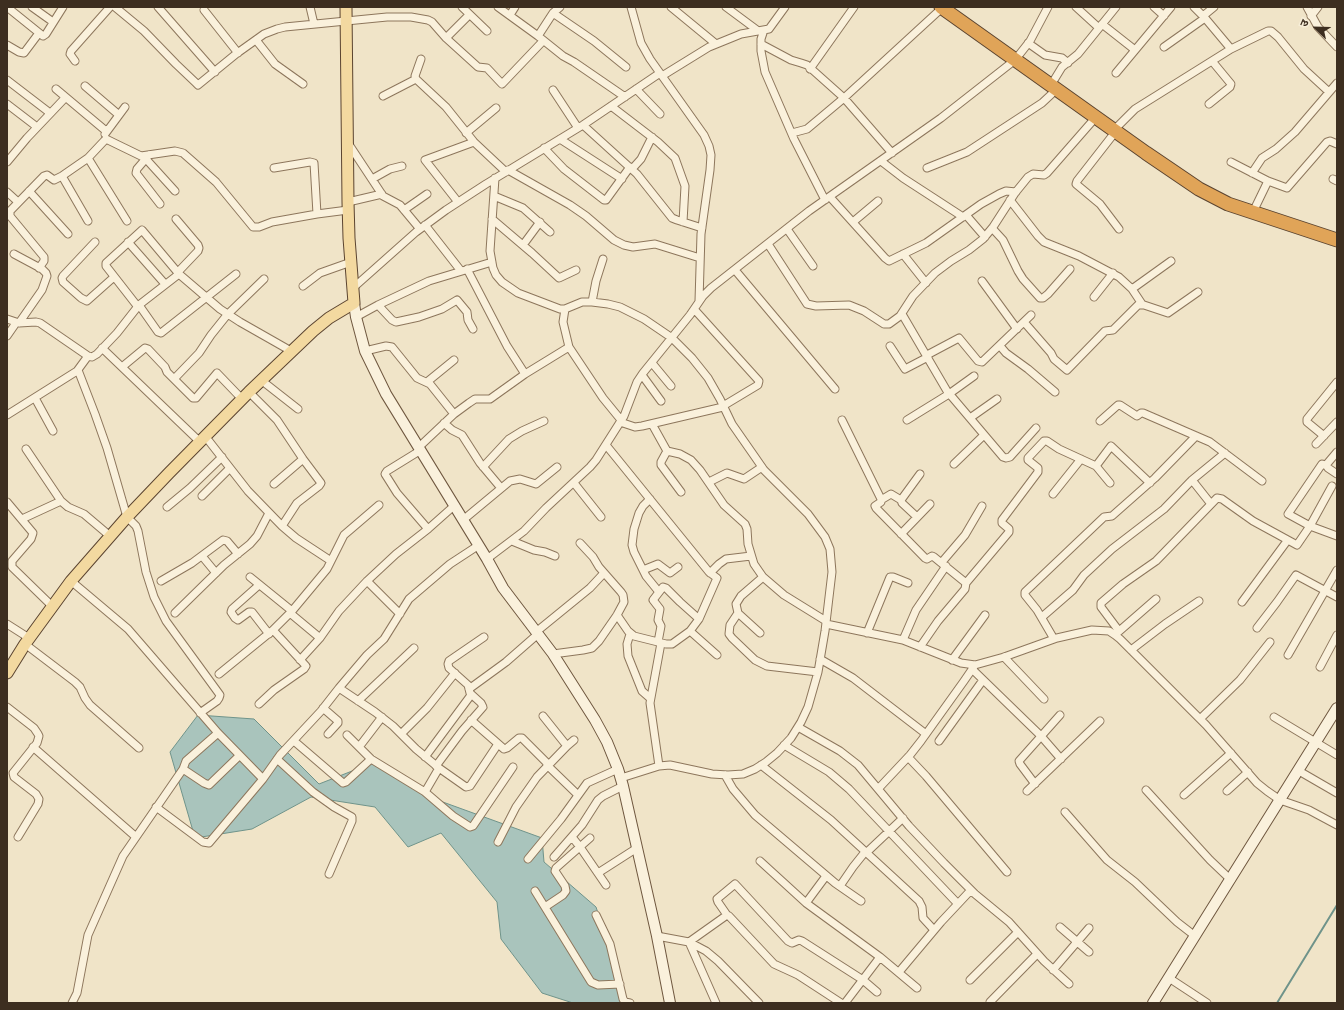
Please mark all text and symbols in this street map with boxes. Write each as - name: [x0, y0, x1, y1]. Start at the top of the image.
- north arrow: [1296, 8, 1336, 48]
- text: उ: [1297, 18, 1313, 29]

